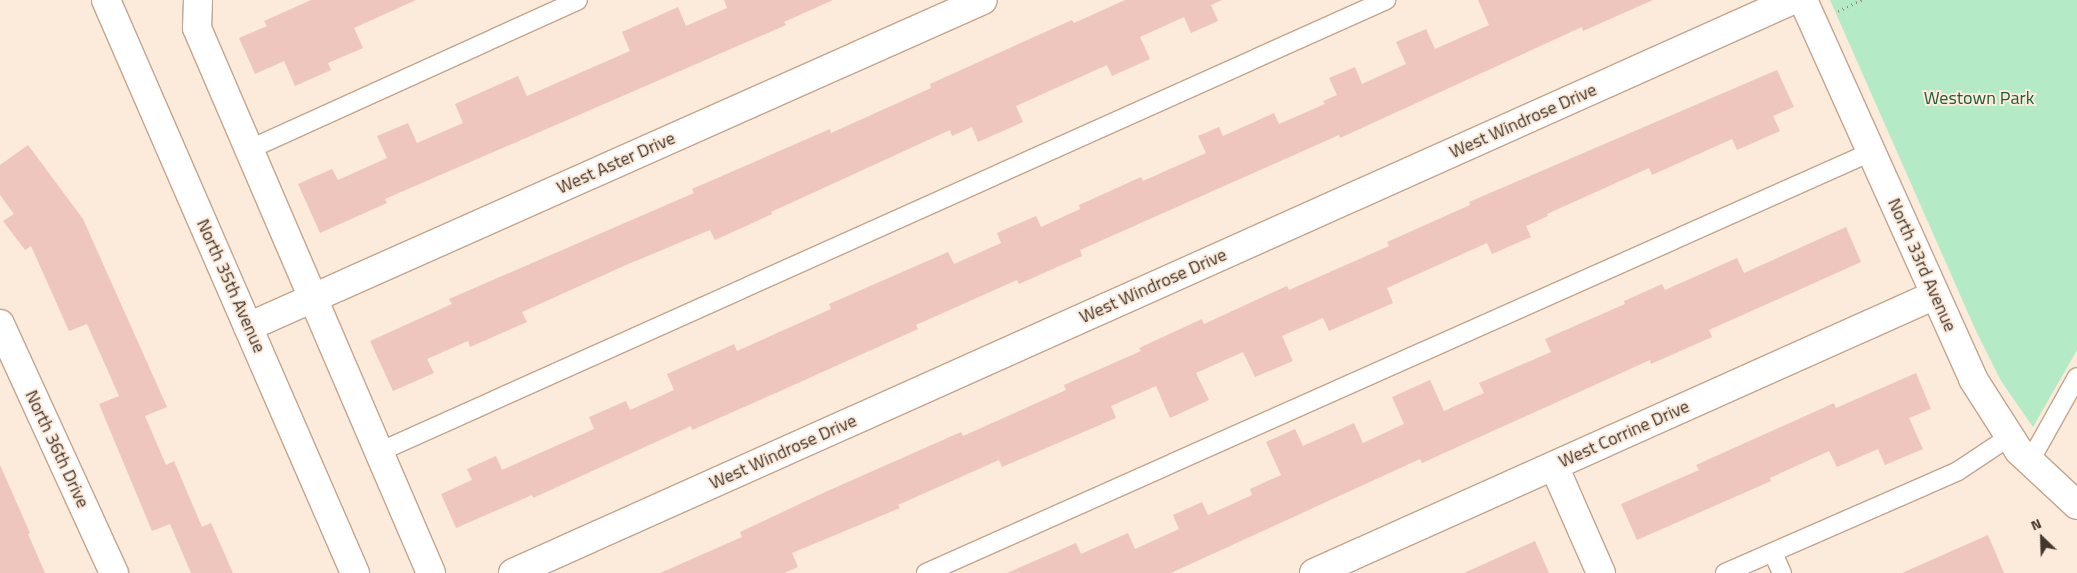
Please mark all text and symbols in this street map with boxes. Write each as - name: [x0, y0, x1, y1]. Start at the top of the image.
- street label: West Windrose Drive: [1446, 79, 1600, 163]
- park label: Westown Park: [1924, 87, 2034, 109]
- street label: West Aster Drive: [553, 127, 679, 199]
- street label: North 33rd Avenue: [1883, 195, 1961, 335]
- street label: North 35th Avenue: [192, 216, 270, 356]
- street label: West Windrose Drive: [1076, 244, 1230, 328]
- street label: North 36th Drive: [20, 387, 94, 511]
- street label: West Corrine Drive: [1555, 395, 1693, 473]
- street label: West Windrose Drive: [706, 410, 860, 494]
- text: N: [2027, 512, 2044, 535]
- north arrow: [2017, 513, 2067, 563]

